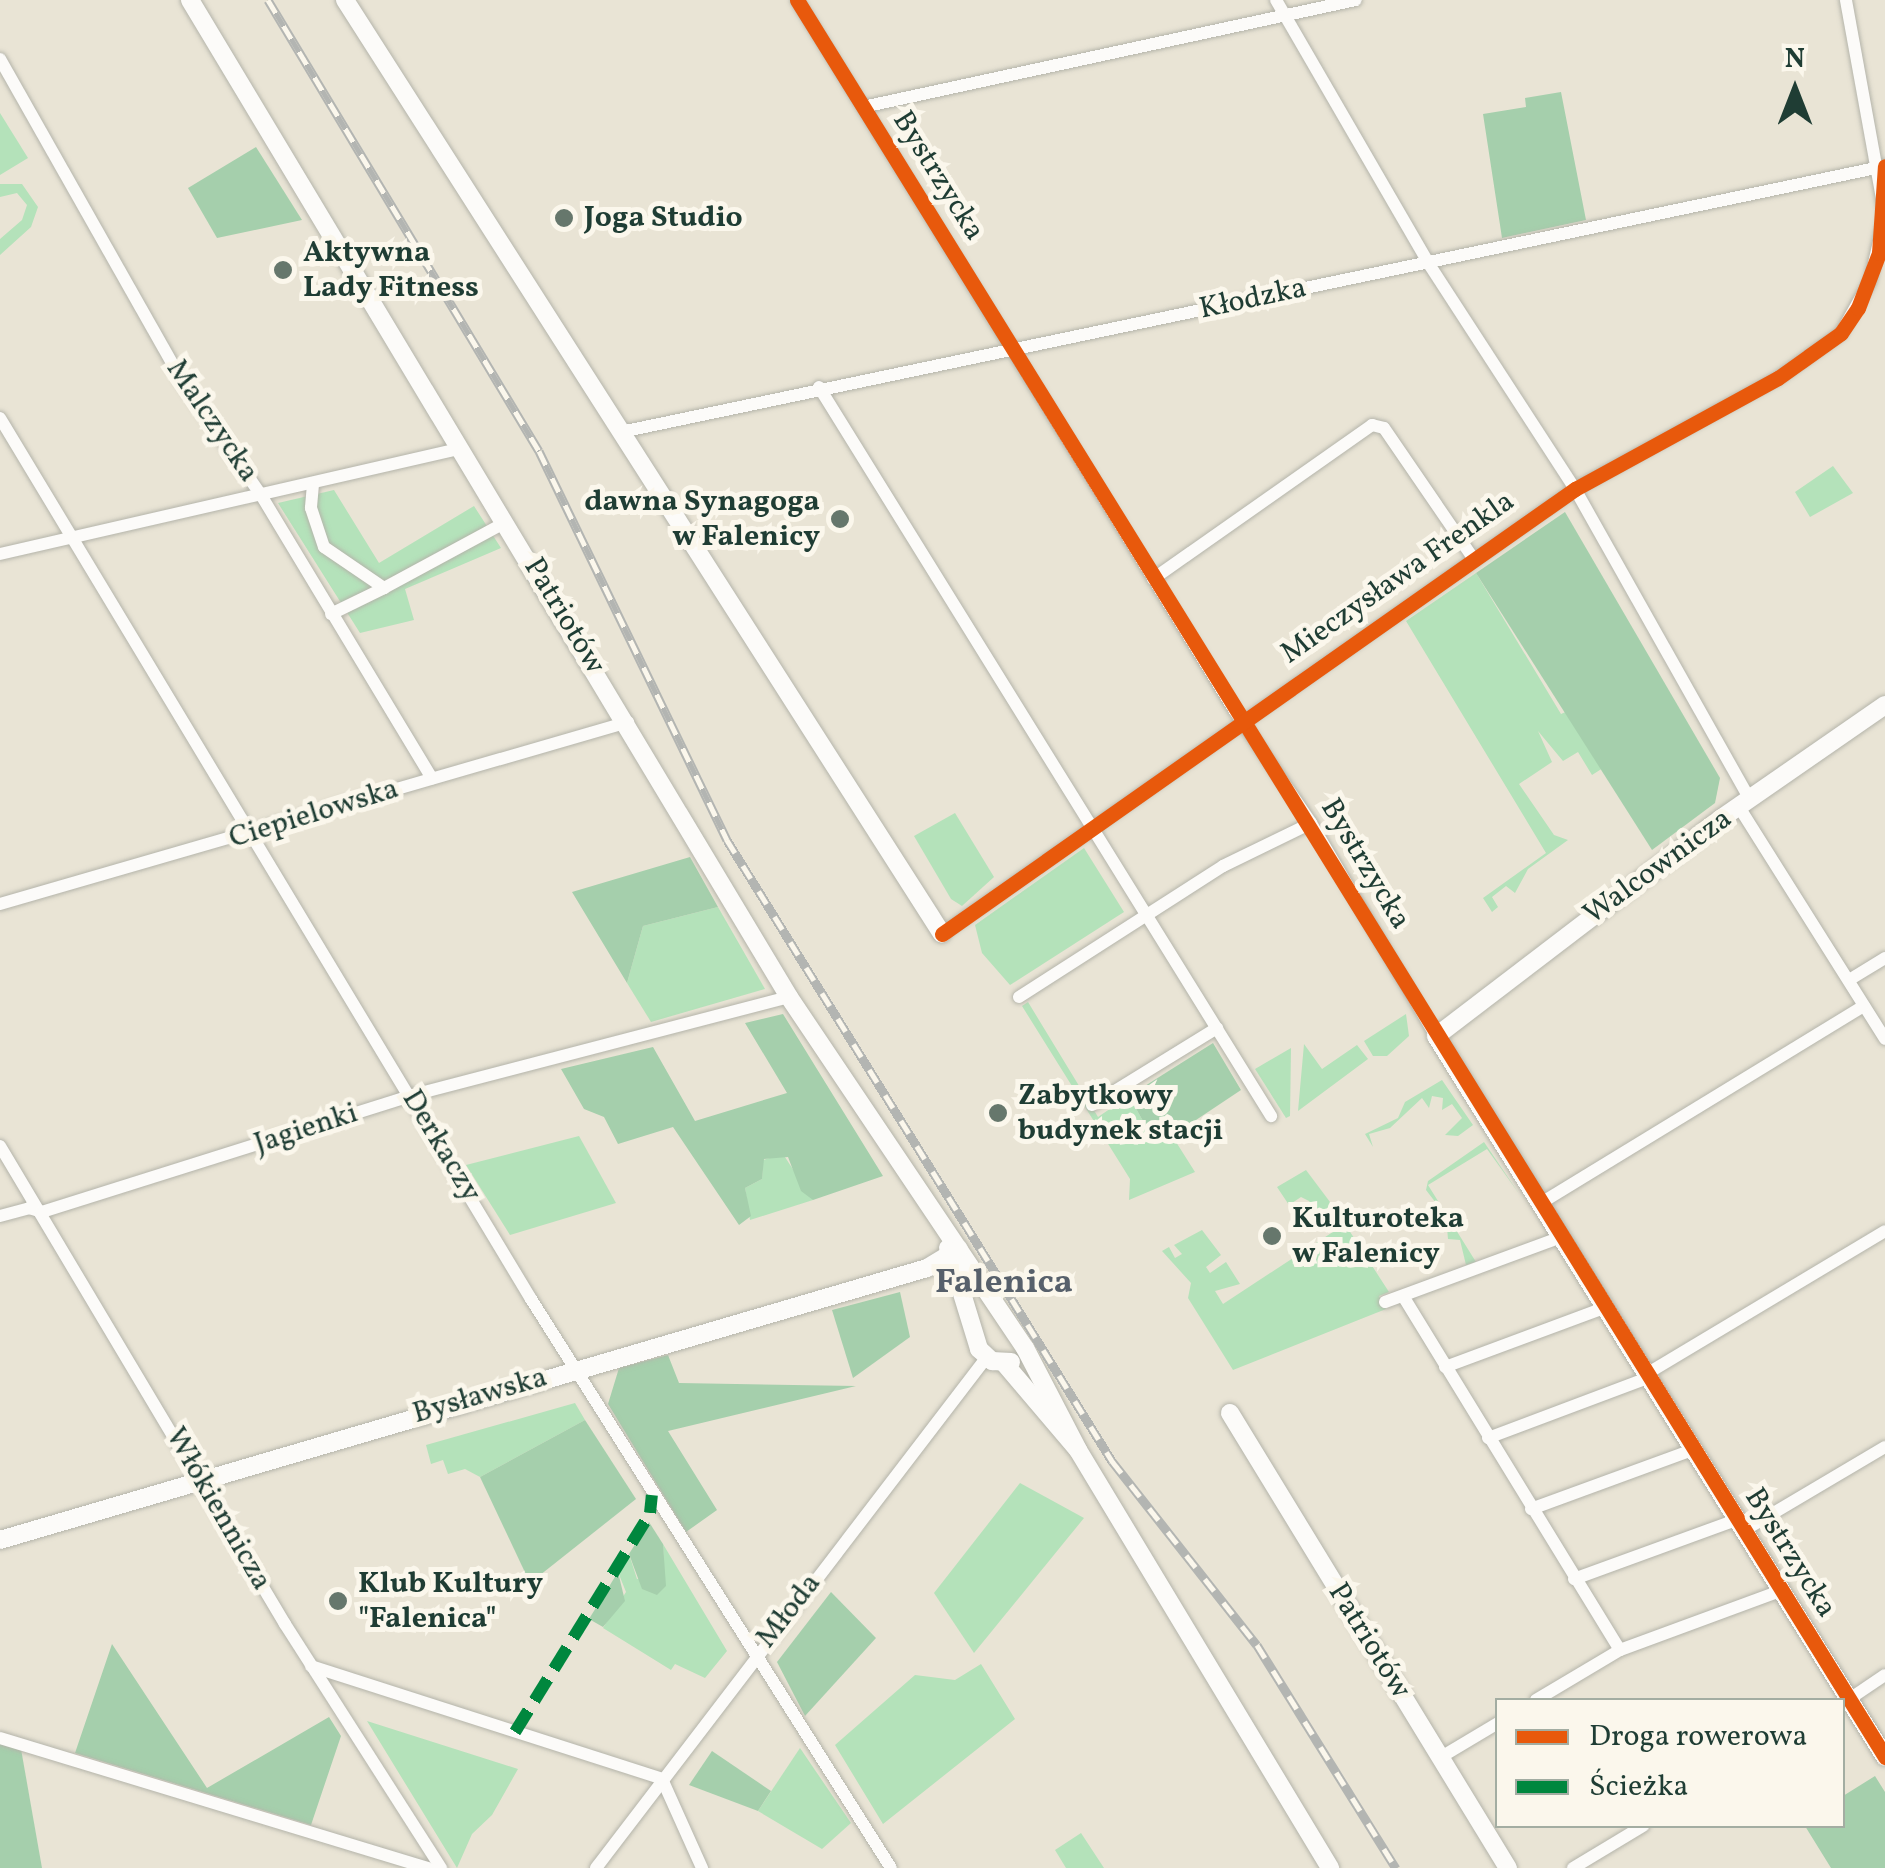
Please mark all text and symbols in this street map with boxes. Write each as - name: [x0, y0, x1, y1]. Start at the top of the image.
- north arrow: [1745, 40, 1845, 140]
- text: N: [1785, 40, 1805, 79]
- street label: Bystrzycka: [884, 105, 992, 247]
- place label: Joga Studio: [584, 200, 743, 236]
- marker: Joga Studio: [553, 207, 575, 229]
- place label: Aktywna Lady Fitness: [303, 235, 479, 306]
- marker: Aktywna Lady Fitness: [272, 259, 294, 281]
- street label: Kłodzka: [1196, 270, 1310, 328]
- street label: Malczycka: [158, 353, 266, 489]
- place label: dawna Synagoga w Falenicy: [584, 484, 820, 554]
- street label: Mieczysława Frenkla: [1274, 484, 1522, 672]
- marker: dawna Synagoga w Falenicy: [829, 508, 851, 530]
- street label: Patriotów: [515, 551, 613, 681]
- street label: Ciepielowska: [225, 771, 403, 857]
- street label: Bystrzycka: [1312, 792, 1418, 936]
- street label: Walcownicza: [1577, 801, 1739, 933]
- place label: Zabytkowy budynek stacji: [1018, 1078, 1223, 1148]
- street label: Derkaczy: [393, 1083, 489, 1209]
- street label: Jagienki: [250, 1095, 362, 1163]
- marker: Zabytkowy budynek stacji: [987, 1102, 1009, 1124]
- place label: Kulturoteka w Falenicy: [1292, 1201, 1464, 1272]
- marker: Kulturoteka w Falenicy: [1261, 1225, 1283, 1247]
- district label: Falenica: [935, 1262, 1073, 1304]
- street label: Bysławska: [409, 1360, 551, 1432]
- street label: Włókiennicza: [157, 1421, 279, 1597]
- street label: Bystrzycka: [1736, 1482, 1844, 1624]
- place label: Klub Kultury "Falenica": [358, 1566, 543, 1636]
- street label: Młoda: [749, 1567, 829, 1655]
- street label: Patriotów: [1320, 1577, 1418, 1705]
- marker: Klub Kultury "Falenica": [327, 1590, 349, 1612]
- legend: [1495, 1698, 1845, 1828]
- text: Droga rowerowa: [1589, 1716, 1807, 1758]
- text: Ścieżka: [1589, 1766, 1689, 1808]

